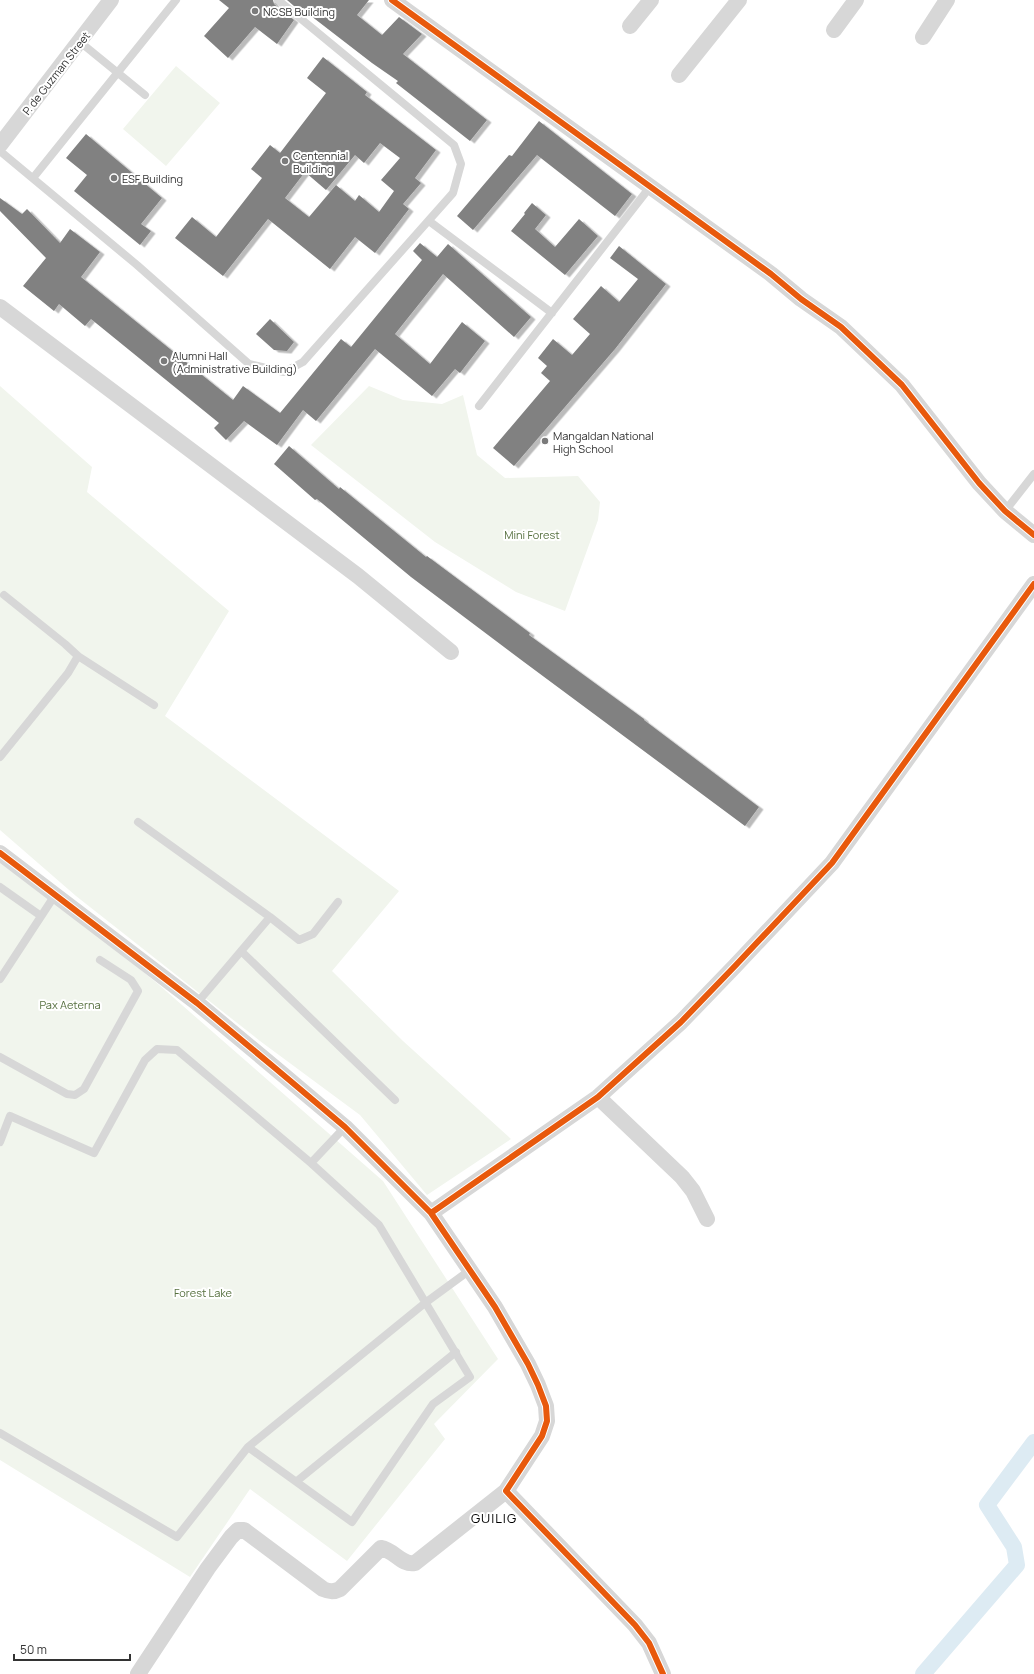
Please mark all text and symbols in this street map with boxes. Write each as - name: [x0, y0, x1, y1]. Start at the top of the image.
- place label: NCSB Building: [263, 4, 335, 19]
- marker: NCSB Building: [250, 6, 260, 16]
- street label: P. de Guzman Street: [19, 28, 93, 118]
- place label: Centennial Building: [293, 148, 348, 176]
- marker: Centennial Building: [280, 156, 290, 166]
- place label: ESF Building: [122, 171, 183, 186]
- marker: ESF Building: [109, 173, 119, 183]
- place label: Alumni Hall (Administrative Building): [172, 348, 297, 376]
- marker: Alumni Hall (Administrative Building): [159, 356, 169, 366]
- place label: Mangaldan National High School: [553, 428, 654, 456]
- marker: Mangaldan National High School: [540, 436, 550, 446]
- park label: Mini Forest: [504, 527, 560, 542]
- park label: Pax Aeterna: [39, 997, 101, 1012]
- park label: Forest Lake: [174, 1285, 233, 1300]
- district label: GUILIG: [471, 1509, 517, 1527]
- scale bar: [14, 1636, 130, 1662]
- text: 50 m: [20, 1641, 47, 1658]

